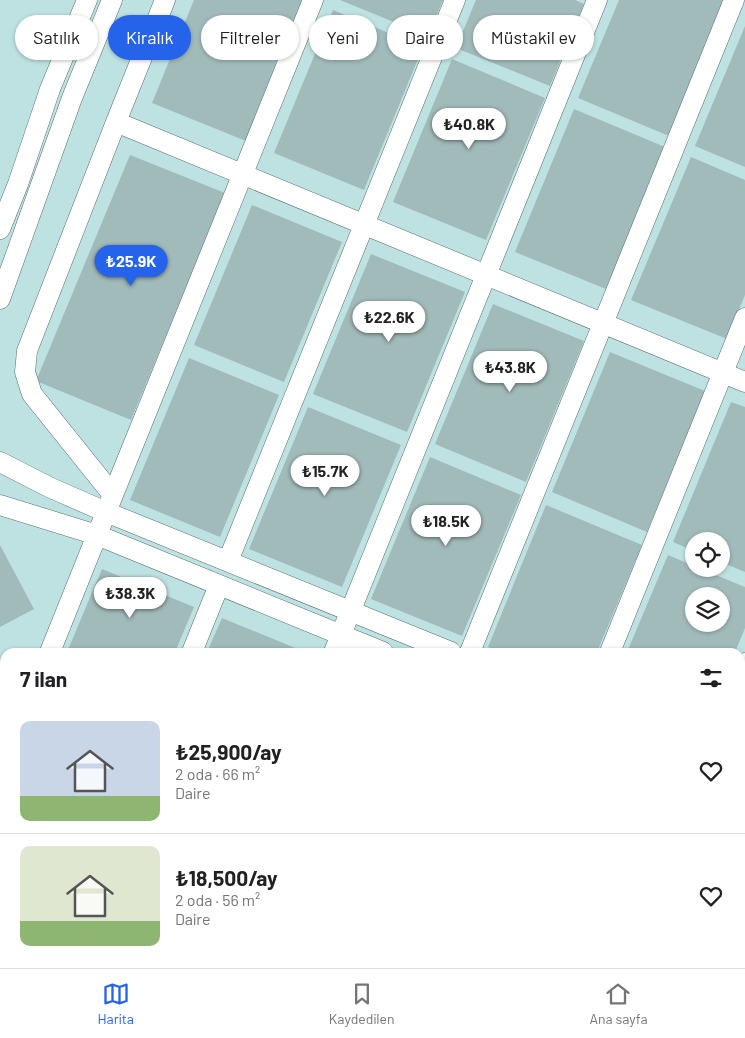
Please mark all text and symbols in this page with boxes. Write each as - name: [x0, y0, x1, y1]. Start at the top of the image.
- chip: Satılık: [15, 15, 98, 60]
- chip: Kiralık: [108, 15, 191, 60]
- chip: Filtreler: [201, 15, 299, 60]
- chip: Yeni: [309, 15, 377, 60]
- chip: Daire: [387, 15, 463, 60]
- chip: Müstakil ev: [473, 15, 594, 60]
- pin: ₺40.8K: [428, 108, 510, 150]
- text: ₺40.8K: [443, 114, 495, 133]
- pin: ₺25.9K: [90, 244, 172, 287]
- text: ₺25.9K: [106, 251, 156, 270]
- pin: ₺22.6K: [348, 300, 430, 343]
- text: ₺22.6K: [363, 307, 415, 326]
- pin: ₺43.8K: [469, 350, 551, 393]
- text: ₺43.8K: [484, 357, 536, 376]
- pin: ₺15.7K: [284, 454, 366, 497]
- text: ₺15.7K: [302, 461, 348, 480]
- pin: ₺18.5K: [405, 504, 487, 547]
- text: ₺18.5K: [422, 511, 470, 530]
- map controls: [685, 532, 730, 632]
- button: locate: [685, 532, 730, 577]
- pin: ₺38.3K: [89, 576, 171, 619]
- text: ₺38.3K: [105, 583, 155, 602]
- button: layers: [685, 587, 730, 632]
- icon: filters: [697, 664, 725, 692]
- text: 7 ilan: [20, 666, 67, 691]
- text: ₺25,900/ay: [175, 739, 282, 764]
- icon: home: [60, 741, 120, 801]
- icon: heart: [697, 757, 725, 785]
- text: 2 oda · 66 m²: [175, 764, 260, 783]
- text: Daire: [175, 783, 211, 802]
- text: ₺18,500/ay: [175, 865, 278, 890]
- icon: home: [60, 866, 120, 926]
- icon: heart: [697, 882, 725, 910]
- text: 2 oda · 56 m²: [175, 890, 260, 909]
- text: Daire: [175, 909, 211, 928]
- tab: Harita: [97, 980, 134, 1027]
- tab: Kaydedilen: [329, 980, 395, 1027]
- tab: Ana sayfa: [589, 980, 648, 1027]

